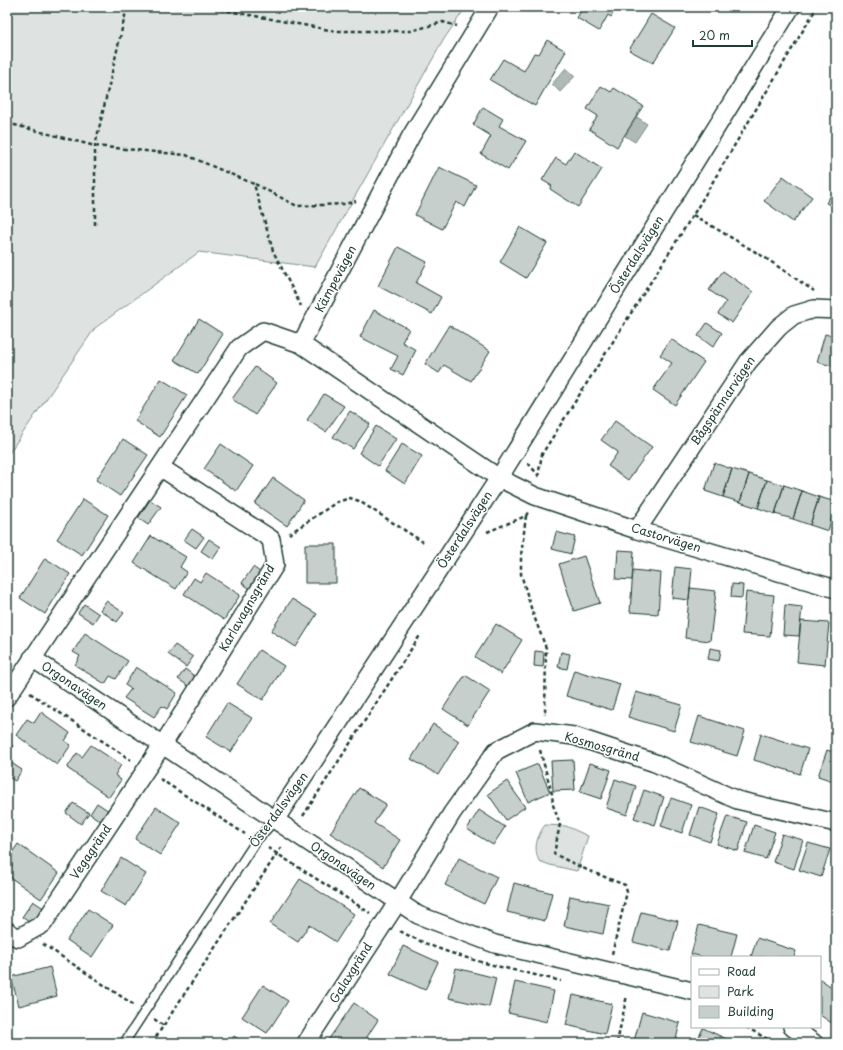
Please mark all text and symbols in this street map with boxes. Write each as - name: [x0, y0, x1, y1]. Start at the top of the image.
- scale bar: [693, 22, 752, 48]
- text: 20 m: [699, 26, 730, 44]
- street label: Österdalsvägen: [605, 212, 667, 297]
- street label: Kämpevägen: [310, 242, 360, 315]
- street label: Bågspännarvägen: [686, 352, 759, 449]
- street label: Österdalsvägen: [432, 487, 496, 572]
- street label: Castorvägen: [629, 518, 703, 556]
- street label: Karlavagnsgränd: [214, 561, 278, 654]
- street label: Orgonavägen: [38, 656, 111, 714]
- street label: Kosmosgränd: [563, 727, 642, 766]
- street label: Österdalsvägen: [245, 768, 312, 851]
- street label: Vegagränd: [65, 820, 116, 882]
- street label: Orgonavägen: [307, 836, 380, 894]
- street label: Galaxgränd: [324, 938, 376, 1006]
- legend: [691, 956, 821, 1028]
- text: Road: [727, 962, 756, 980]
- text: Park: [727, 982, 754, 1000]
- text: Building: [727, 1002, 774, 1020]

